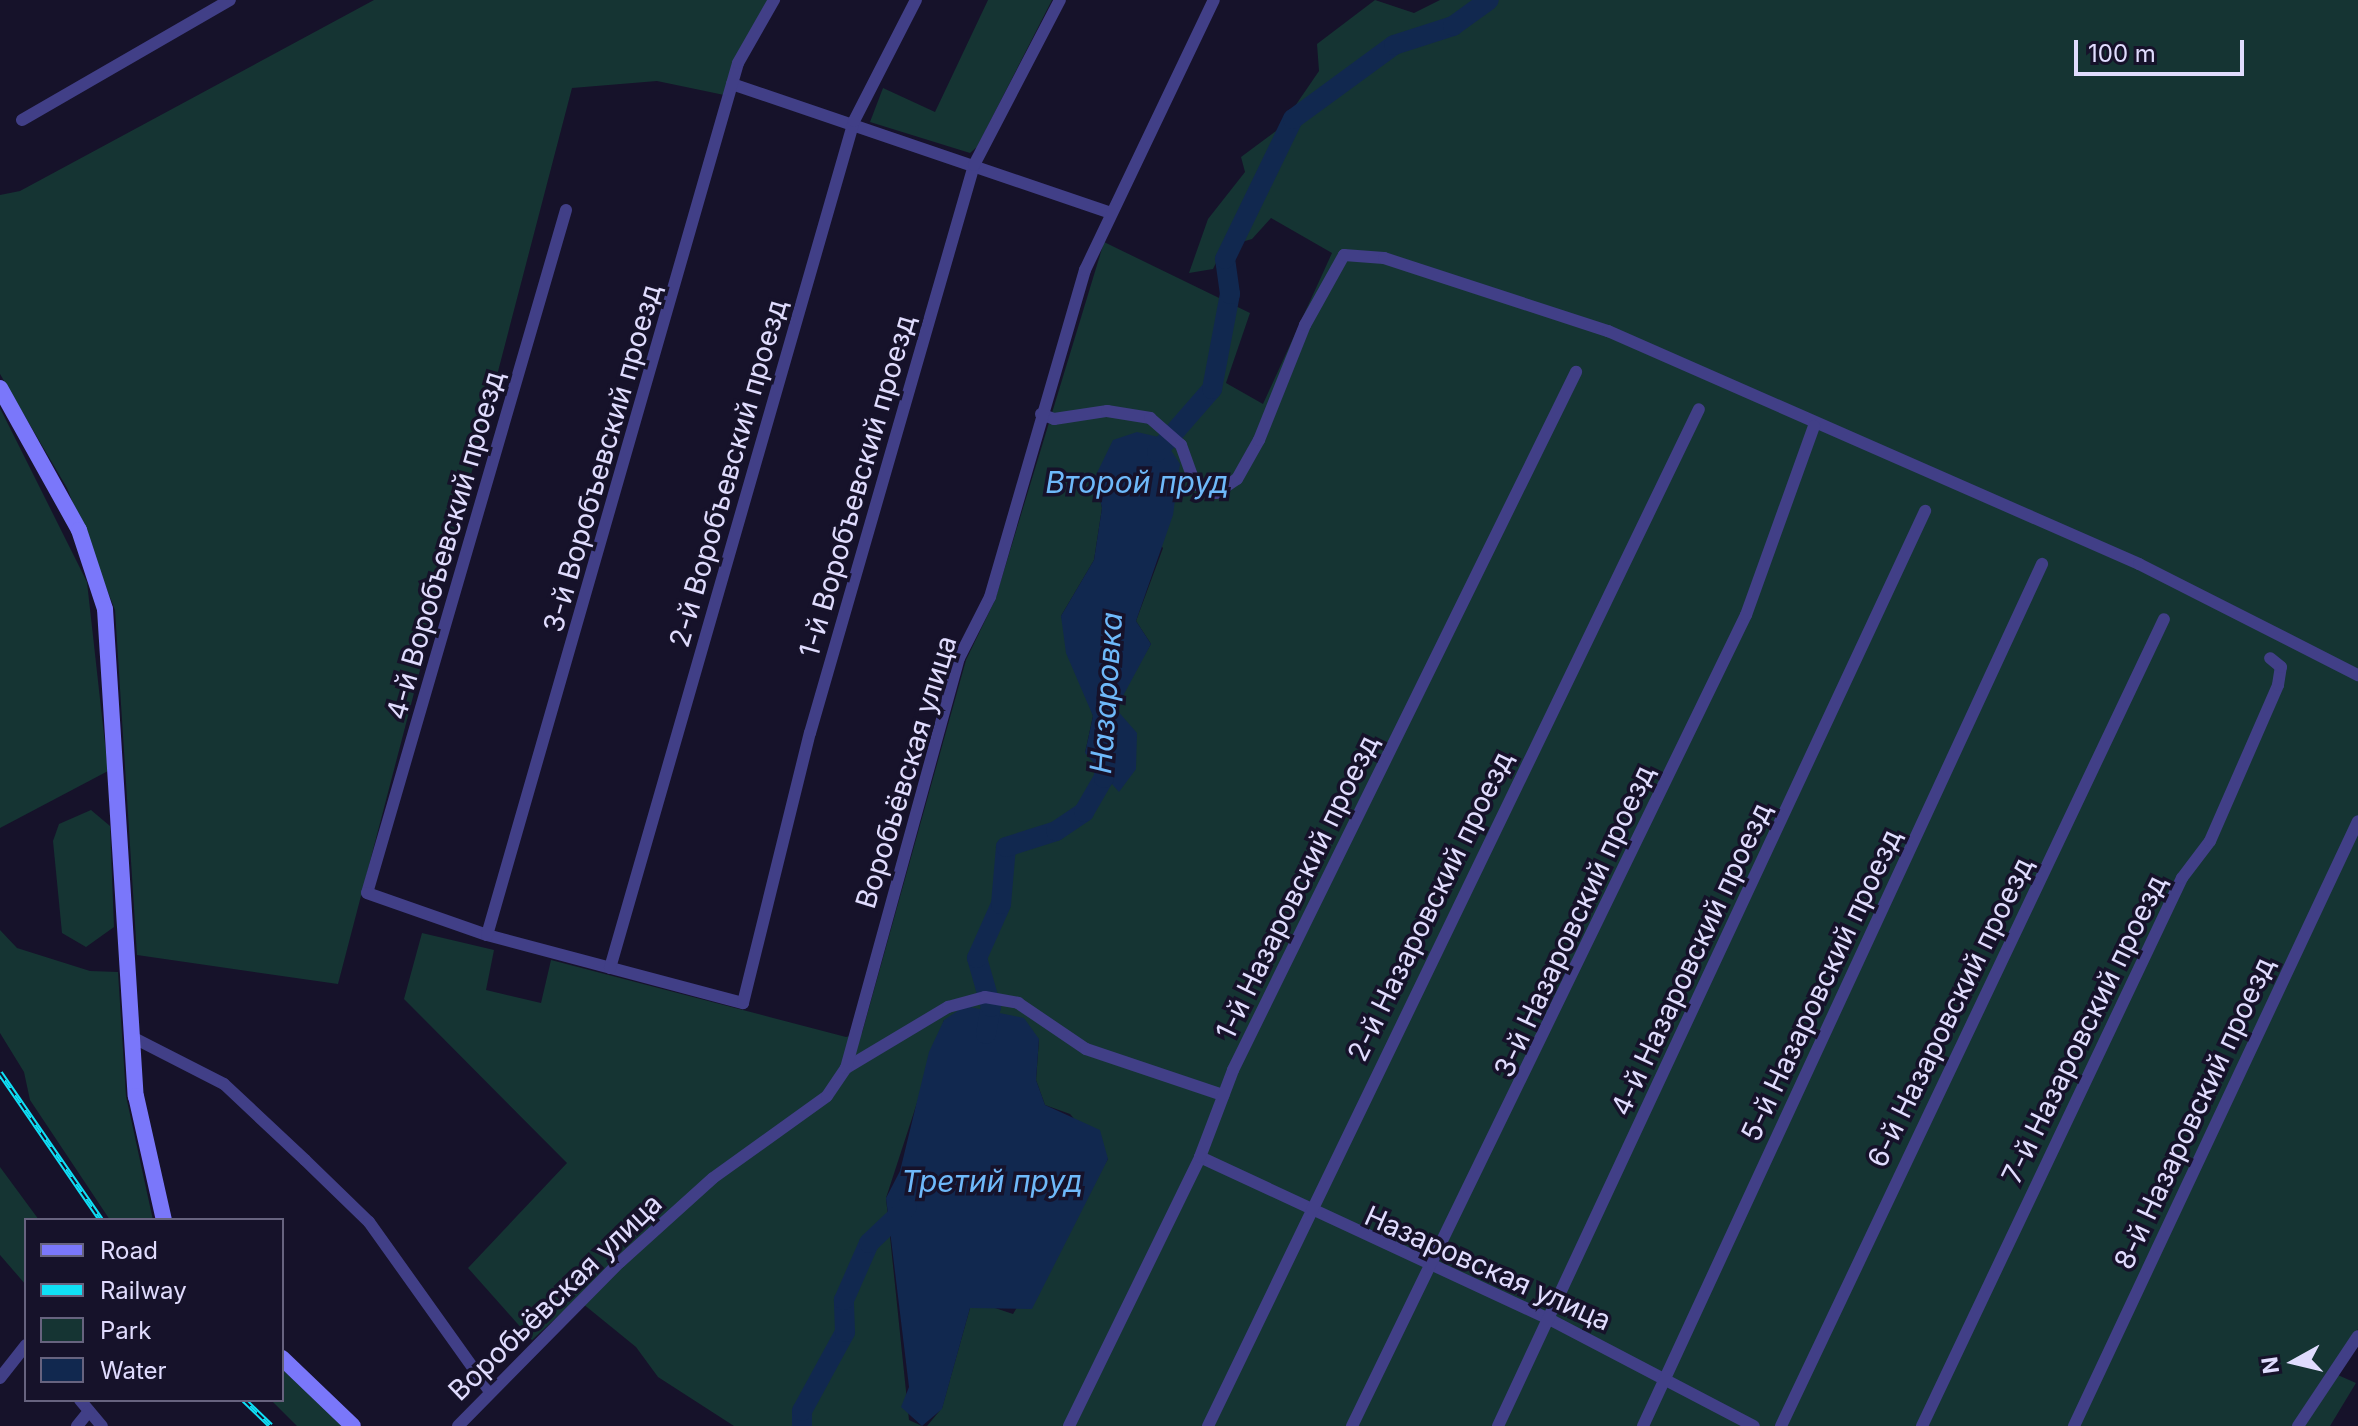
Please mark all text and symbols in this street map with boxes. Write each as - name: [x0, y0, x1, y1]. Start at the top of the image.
- scale bar: [2078, 24, 2248, 74]
- text: 100 m: [2088, 39, 2156, 68]
- street label: 3-й Воробъевский проезд: [536, 280, 668, 636]
- street label: 2-й Воробъевский проезд: [662, 295, 794, 651]
- street label: 1-й Воробъевский проезд: [792, 311, 922, 661]
- street label: 4-й Воробъевский проезд: [379, 367, 511, 723]
- water label: Второй пруд: [1045, 464, 1229, 500]
- water label: Назаровка: [1082, 611, 1130, 775]
- street label: Воробьёвская улица: [849, 632, 963, 912]
- street label: 1-й Назаровский проезд: [1209, 729, 1385, 1045]
- street label: 2-й Назаровский проезд: [1340, 746, 1520, 1066]
- street label: 3-й Назаровский проезд: [1487, 759, 1661, 1083]
- street label: 4-й Назаровский проезд: [1604, 797, 1778, 1121]
- street label: 5-й Назаровский проезд: [1734, 824, 1908, 1146]
- street label: 6-й Назаровский проезд: [1860, 851, 2040, 1173]
- street label: 7-й Назаровский проезд: [1995, 869, 2173, 1189]
- street label: 8-й Назаровский проезд: [2107, 951, 2281, 1275]
- water label: Третий пруд: [901, 1163, 1083, 1199]
- street label: Воробьёвская улица: [441, 1187, 669, 1407]
- street label: Назаровская улица: [1360, 1199, 1616, 1337]
- legend: [24, 1218, 284, 1402]
- text: Road: [100, 1236, 158, 1265]
- text: Railway: [100, 1276, 187, 1305]
- text: Park: [100, 1316, 151, 1345]
- north arrow: [2254, 1322, 2334, 1402]
- text: N: [2256, 1355, 2284, 1375]
- text: Water: [100, 1356, 167, 1385]

